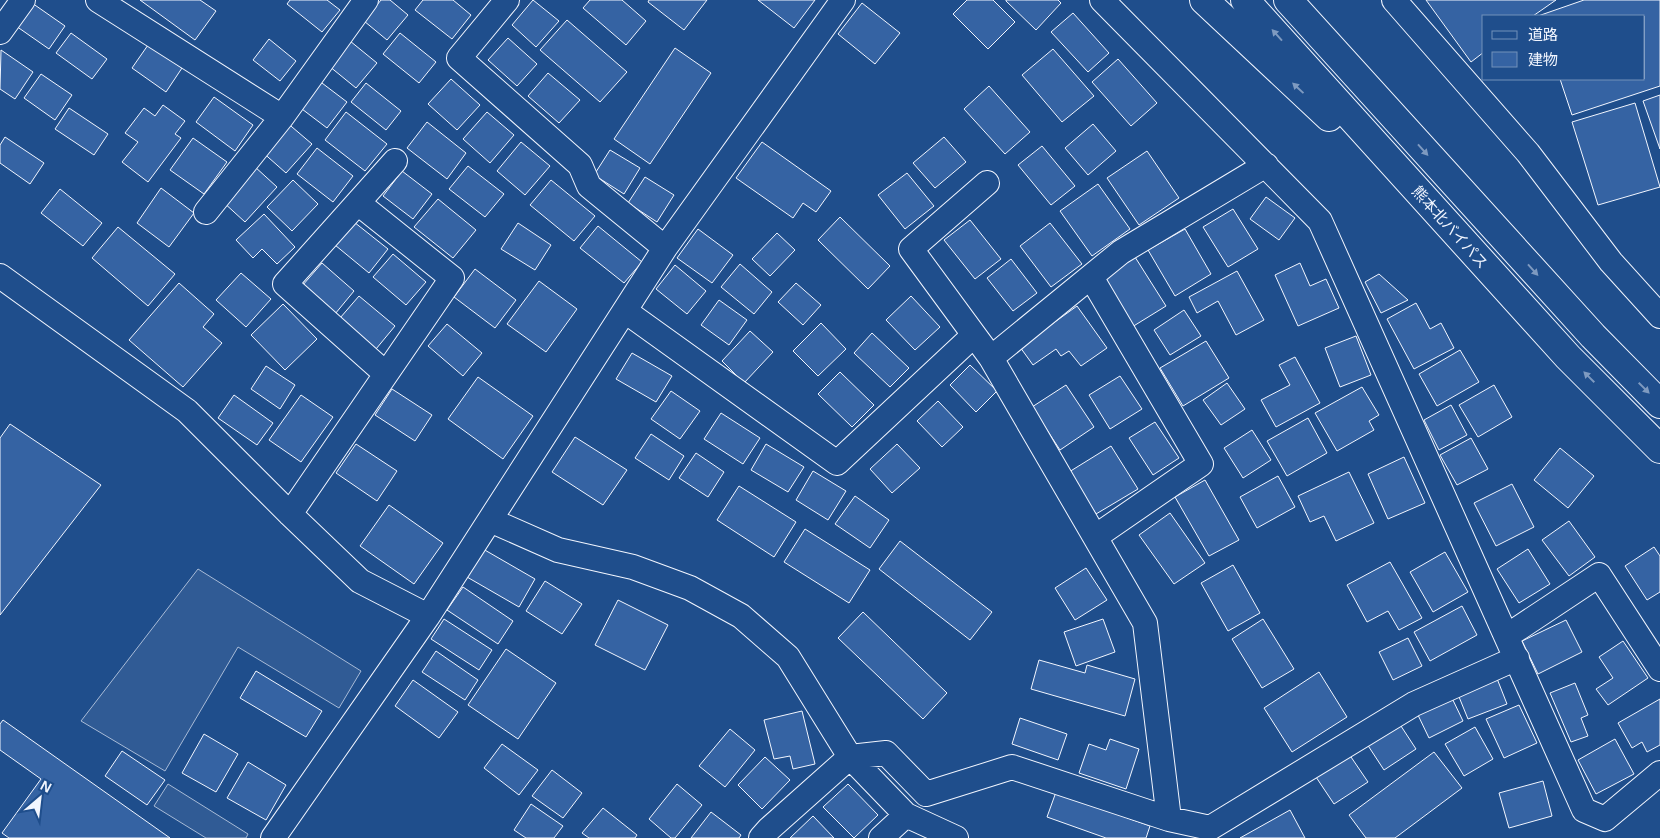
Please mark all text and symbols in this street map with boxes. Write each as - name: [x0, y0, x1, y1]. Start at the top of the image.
- legend: [1482, 15, 1645, 80]
- text: 道路: [1528, 26, 1558, 43]
- one-way arrow: [1271, 30, 1283, 42]
- text: 建物: [1528, 51, 1558, 68]
- one-way arrow: [1293, 82, 1305, 94]
- one-way arrow: [1417, 144, 1429, 156]
- street label: 熊本北バイパス: [1409, 182, 1491, 272]
- one-way arrow: [1527, 264, 1539, 276]
- one-way arrow: [1583, 372, 1595, 384]
- one-way arrow: [1638, 382, 1650, 394]
- north arrow: [15, 773, 65, 823]
- text: N: [38, 777, 54, 796]

